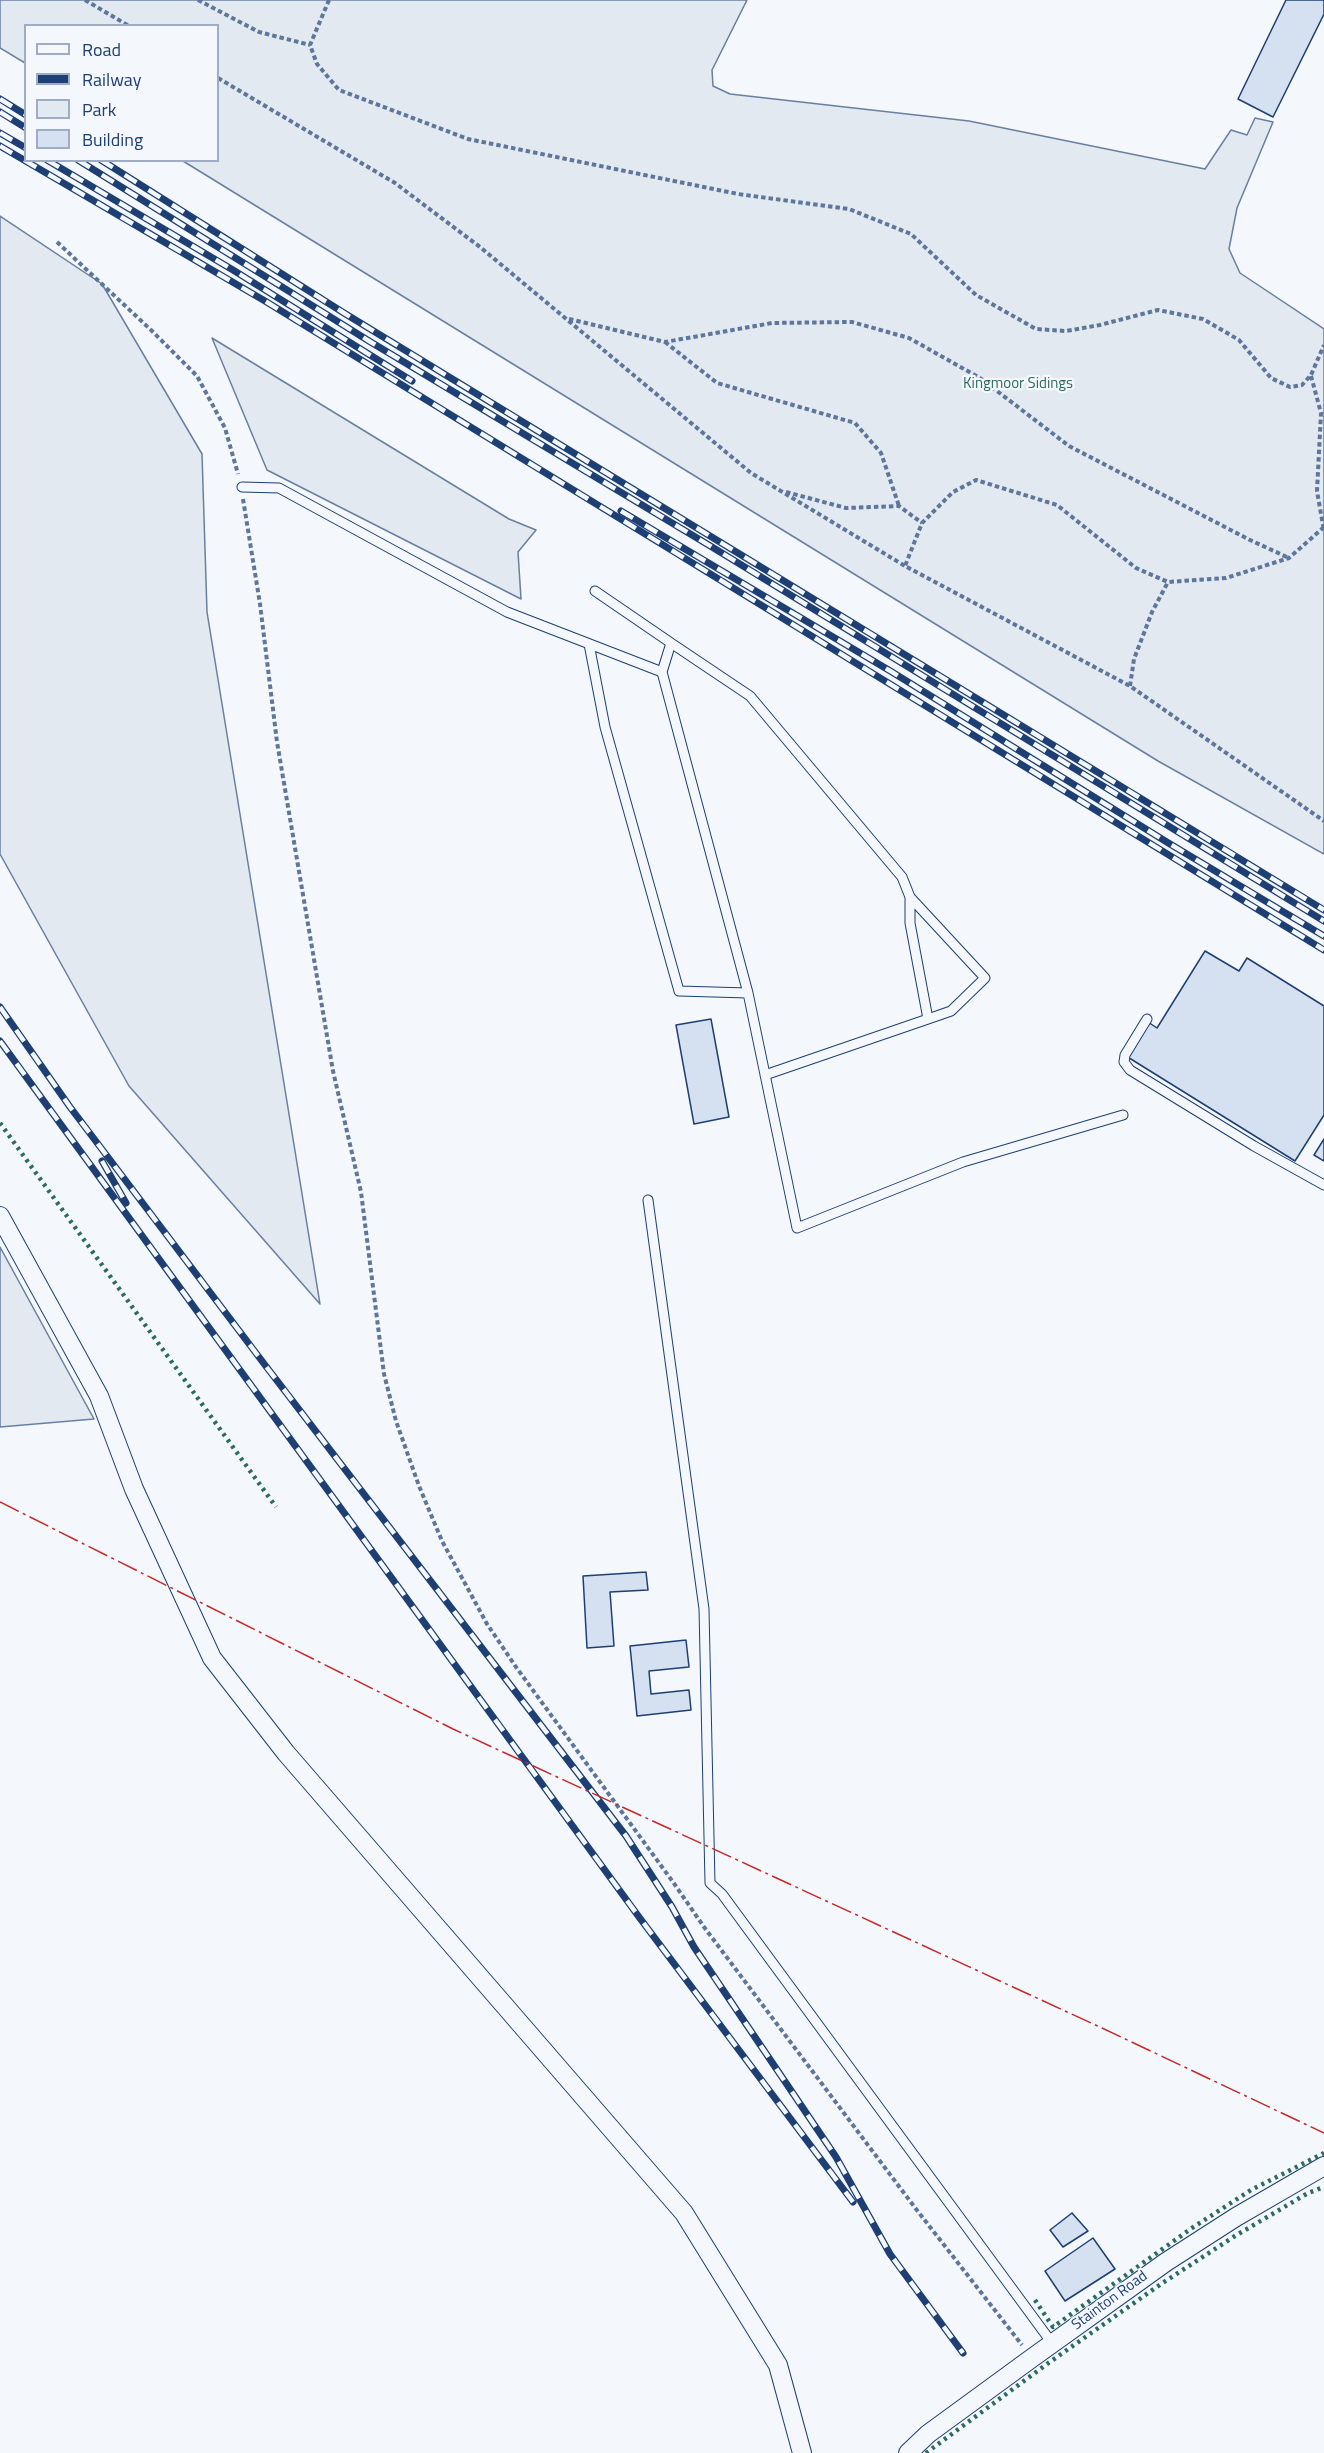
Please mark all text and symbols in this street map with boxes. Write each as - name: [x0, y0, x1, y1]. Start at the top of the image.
- legend: [24, 24, 219, 162]
- text: Road: [82, 36, 121, 63]
- text: Railway: [82, 66, 141, 93]
- text: Park: [82, 96, 116, 123]
- text: Building: [82, 126, 143, 153]
- park label: Kingmoor Sidings: [963, 375, 1073, 393]
- street label: Stainton Road: [1069, 2268, 1151, 2334]

